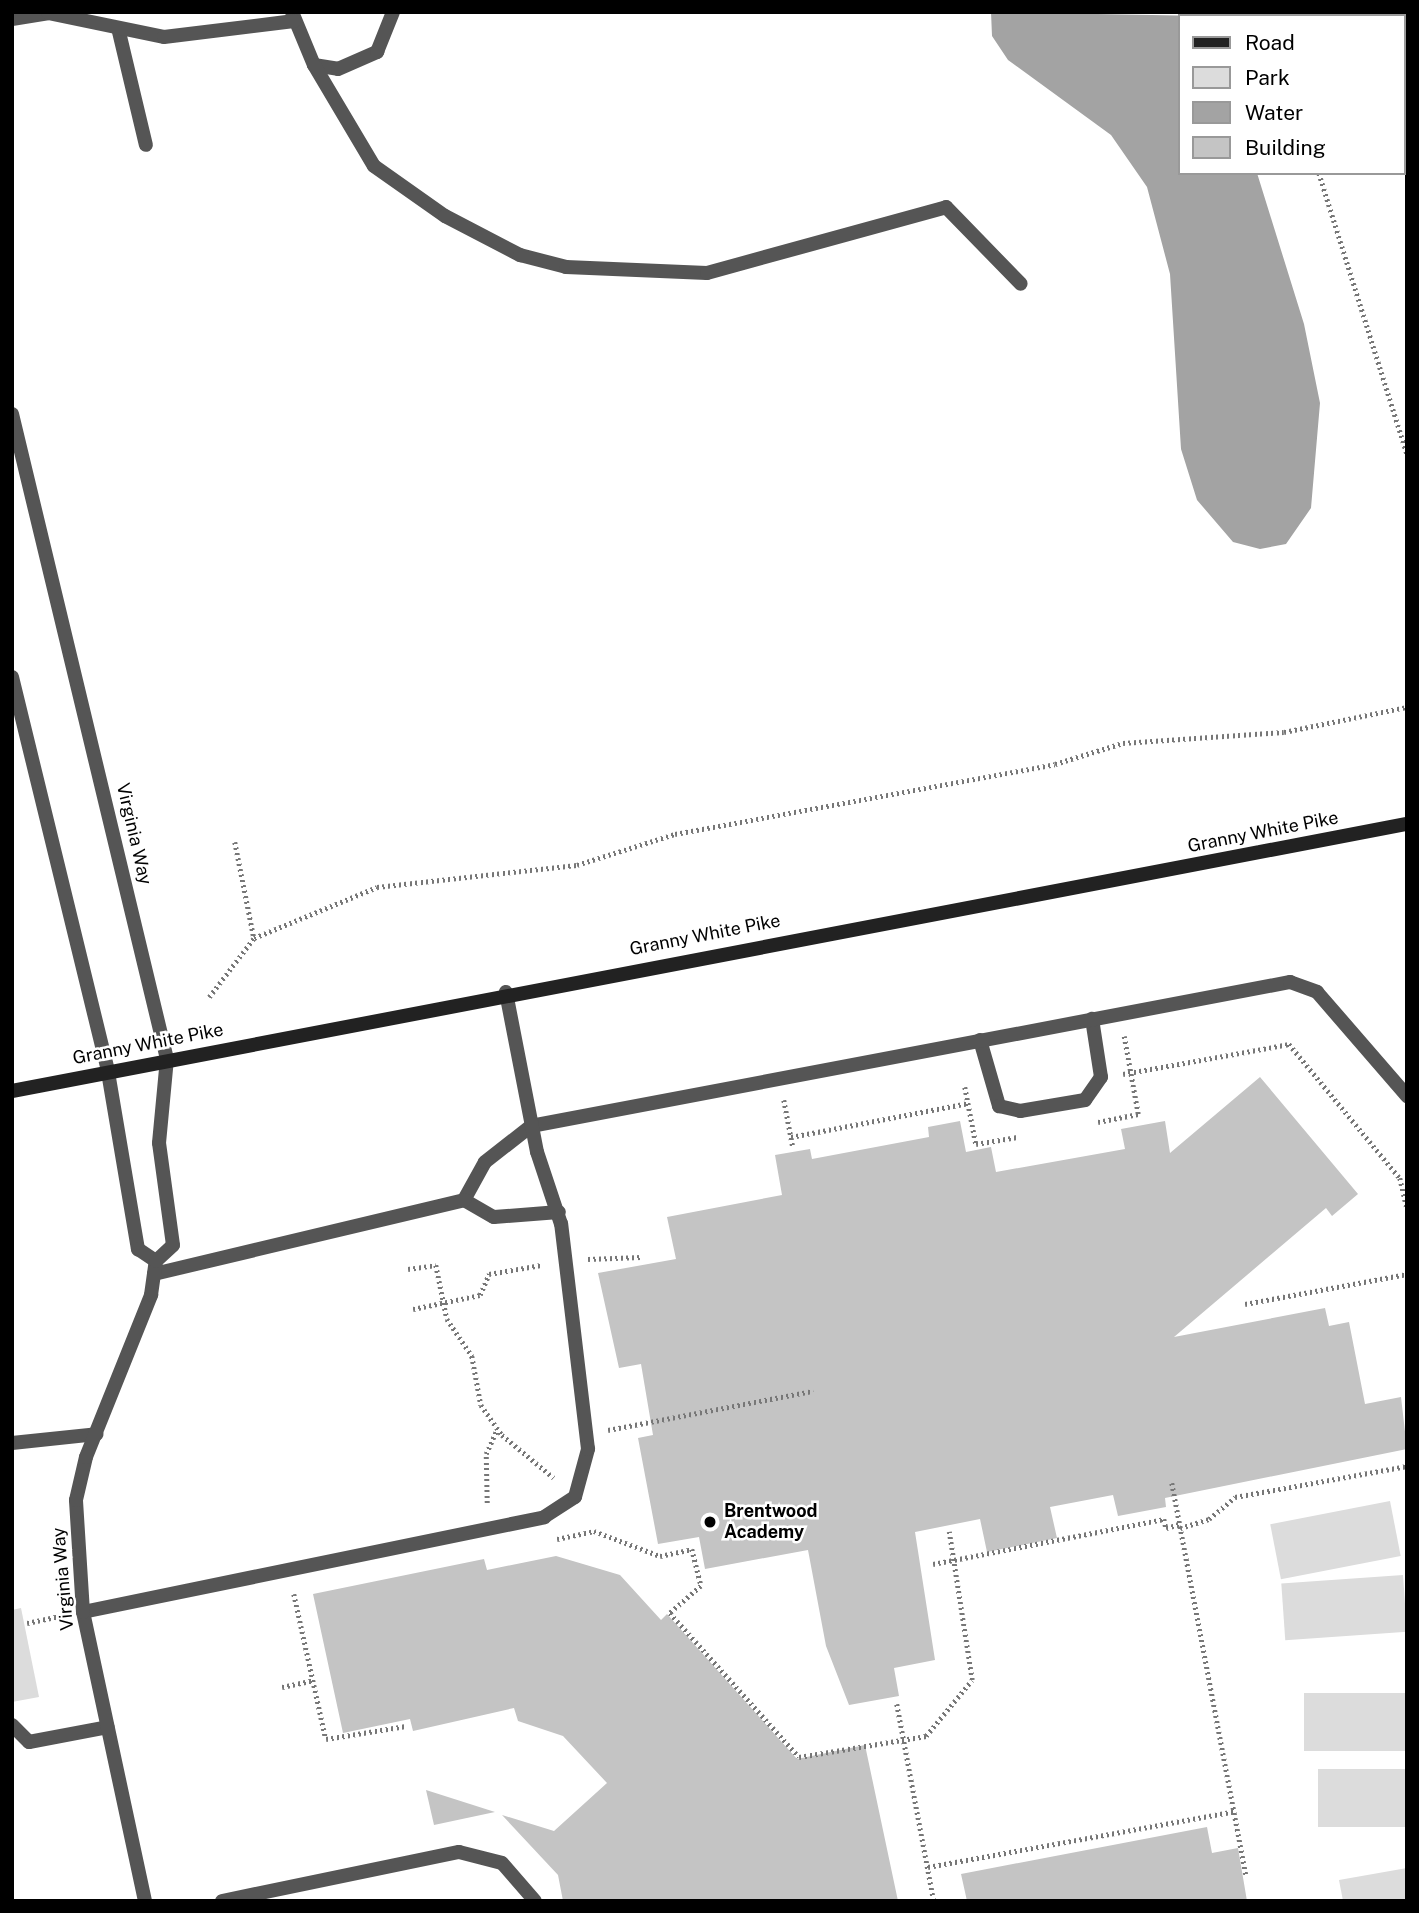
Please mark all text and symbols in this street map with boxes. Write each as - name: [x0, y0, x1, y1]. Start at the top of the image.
- legend: [1178, 14, 1405, 175]
- text: Road: [1245, 30, 1295, 55]
- text: Park: [1245, 65, 1290, 90]
- text: Water: [1245, 100, 1303, 125]
- text: Building: [1245, 135, 1326, 160]
- street label: Virginia Way: [112, 781, 156, 887]
- street label: Granny White Pike: [1186, 807, 1340, 857]
- street label: Granny White Pike: [628, 910, 782, 960]
- street label: Granny White Pike: [71, 1019, 225, 1069]
- place label: Brentwood Academy: [724, 1501, 818, 1544]
- marker: Brentwood Academy: [702, 1514, 718, 1530]
- street label: Virginia Way: [48, 1526, 78, 1632]

